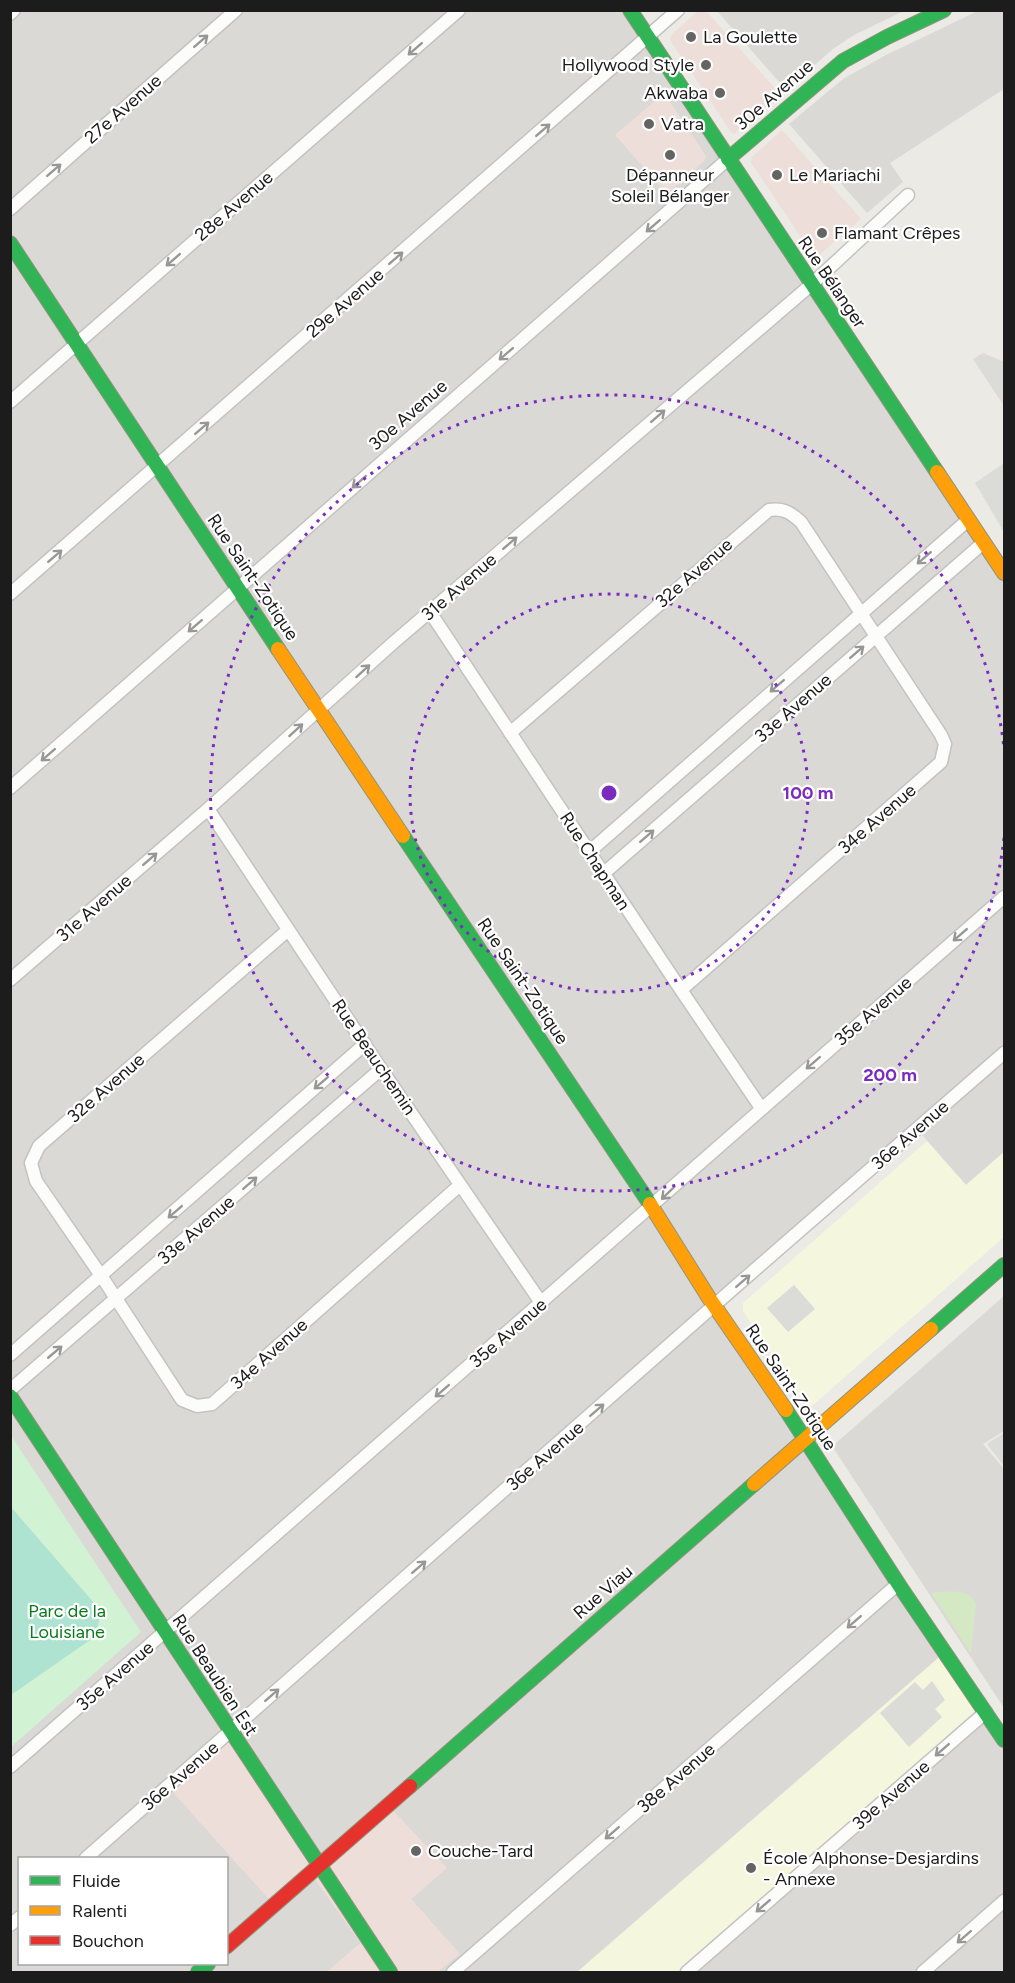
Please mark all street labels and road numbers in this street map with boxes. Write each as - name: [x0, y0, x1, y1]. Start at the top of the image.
- street label: 30e Avenue: [730, 55, 818, 135]
- street label: 27e Avenue: [80, 69, 166, 148]
- street label: 28e Avenue: [190, 166, 278, 246]
- street label: Rue Bélanger: [793, 232, 871, 332]
- street label: 29e Avenue: [302, 263, 388, 343]
- street label: 30e Avenue: [364, 375, 452, 455]
- street label: Rue Saint-Zotique: [203, 510, 303, 644]
- street label: 32e Avenue: [651, 533, 737, 612]
- street label: 31e Avenue: [417, 548, 501, 626]
- street label: 33e Avenue: [750, 669, 836, 747]
- street label: 34e Avenue: [834, 779, 921, 859]
- street label: Rue Chapman: [555, 808, 635, 914]
- street label: 31e Avenue: [52, 869, 136, 947]
- street label: Rue Saint-Zotique: [473, 914, 573, 1048]
- street label: 35e Avenue: [830, 971, 916, 1051]
- street label: Rue Beauchemin: [327, 995, 421, 1119]
- street label: 32e Avenue: [63, 1048, 149, 1127]
- street label: 36e Avenue: [867, 1095, 953, 1175]
- street label: 33e Avenue: [153, 1191, 239, 1269]
- street label: 35e Avenue: [465, 1293, 551, 1373]
- street label: 34e Avenue: [226, 1314, 312, 1394]
- street label: Rue Saint-Zotique: [741, 1320, 841, 1454]
- street label: 36e Avenue: [502, 1416, 588, 1496]
- street label: Rue Viau: [569, 1560, 637, 1624]
- street label: Rue Beaubien Est: [168, 1610, 263, 1740]
- street label: 35e Avenue: [72, 1636, 158, 1716]
- street label: 36e Avenue: [137, 1736, 223, 1816]
- street label: 38e Avenue: [633, 1738, 720, 1818]
- street label: 39e Avenue: [848, 1755, 934, 1835]

